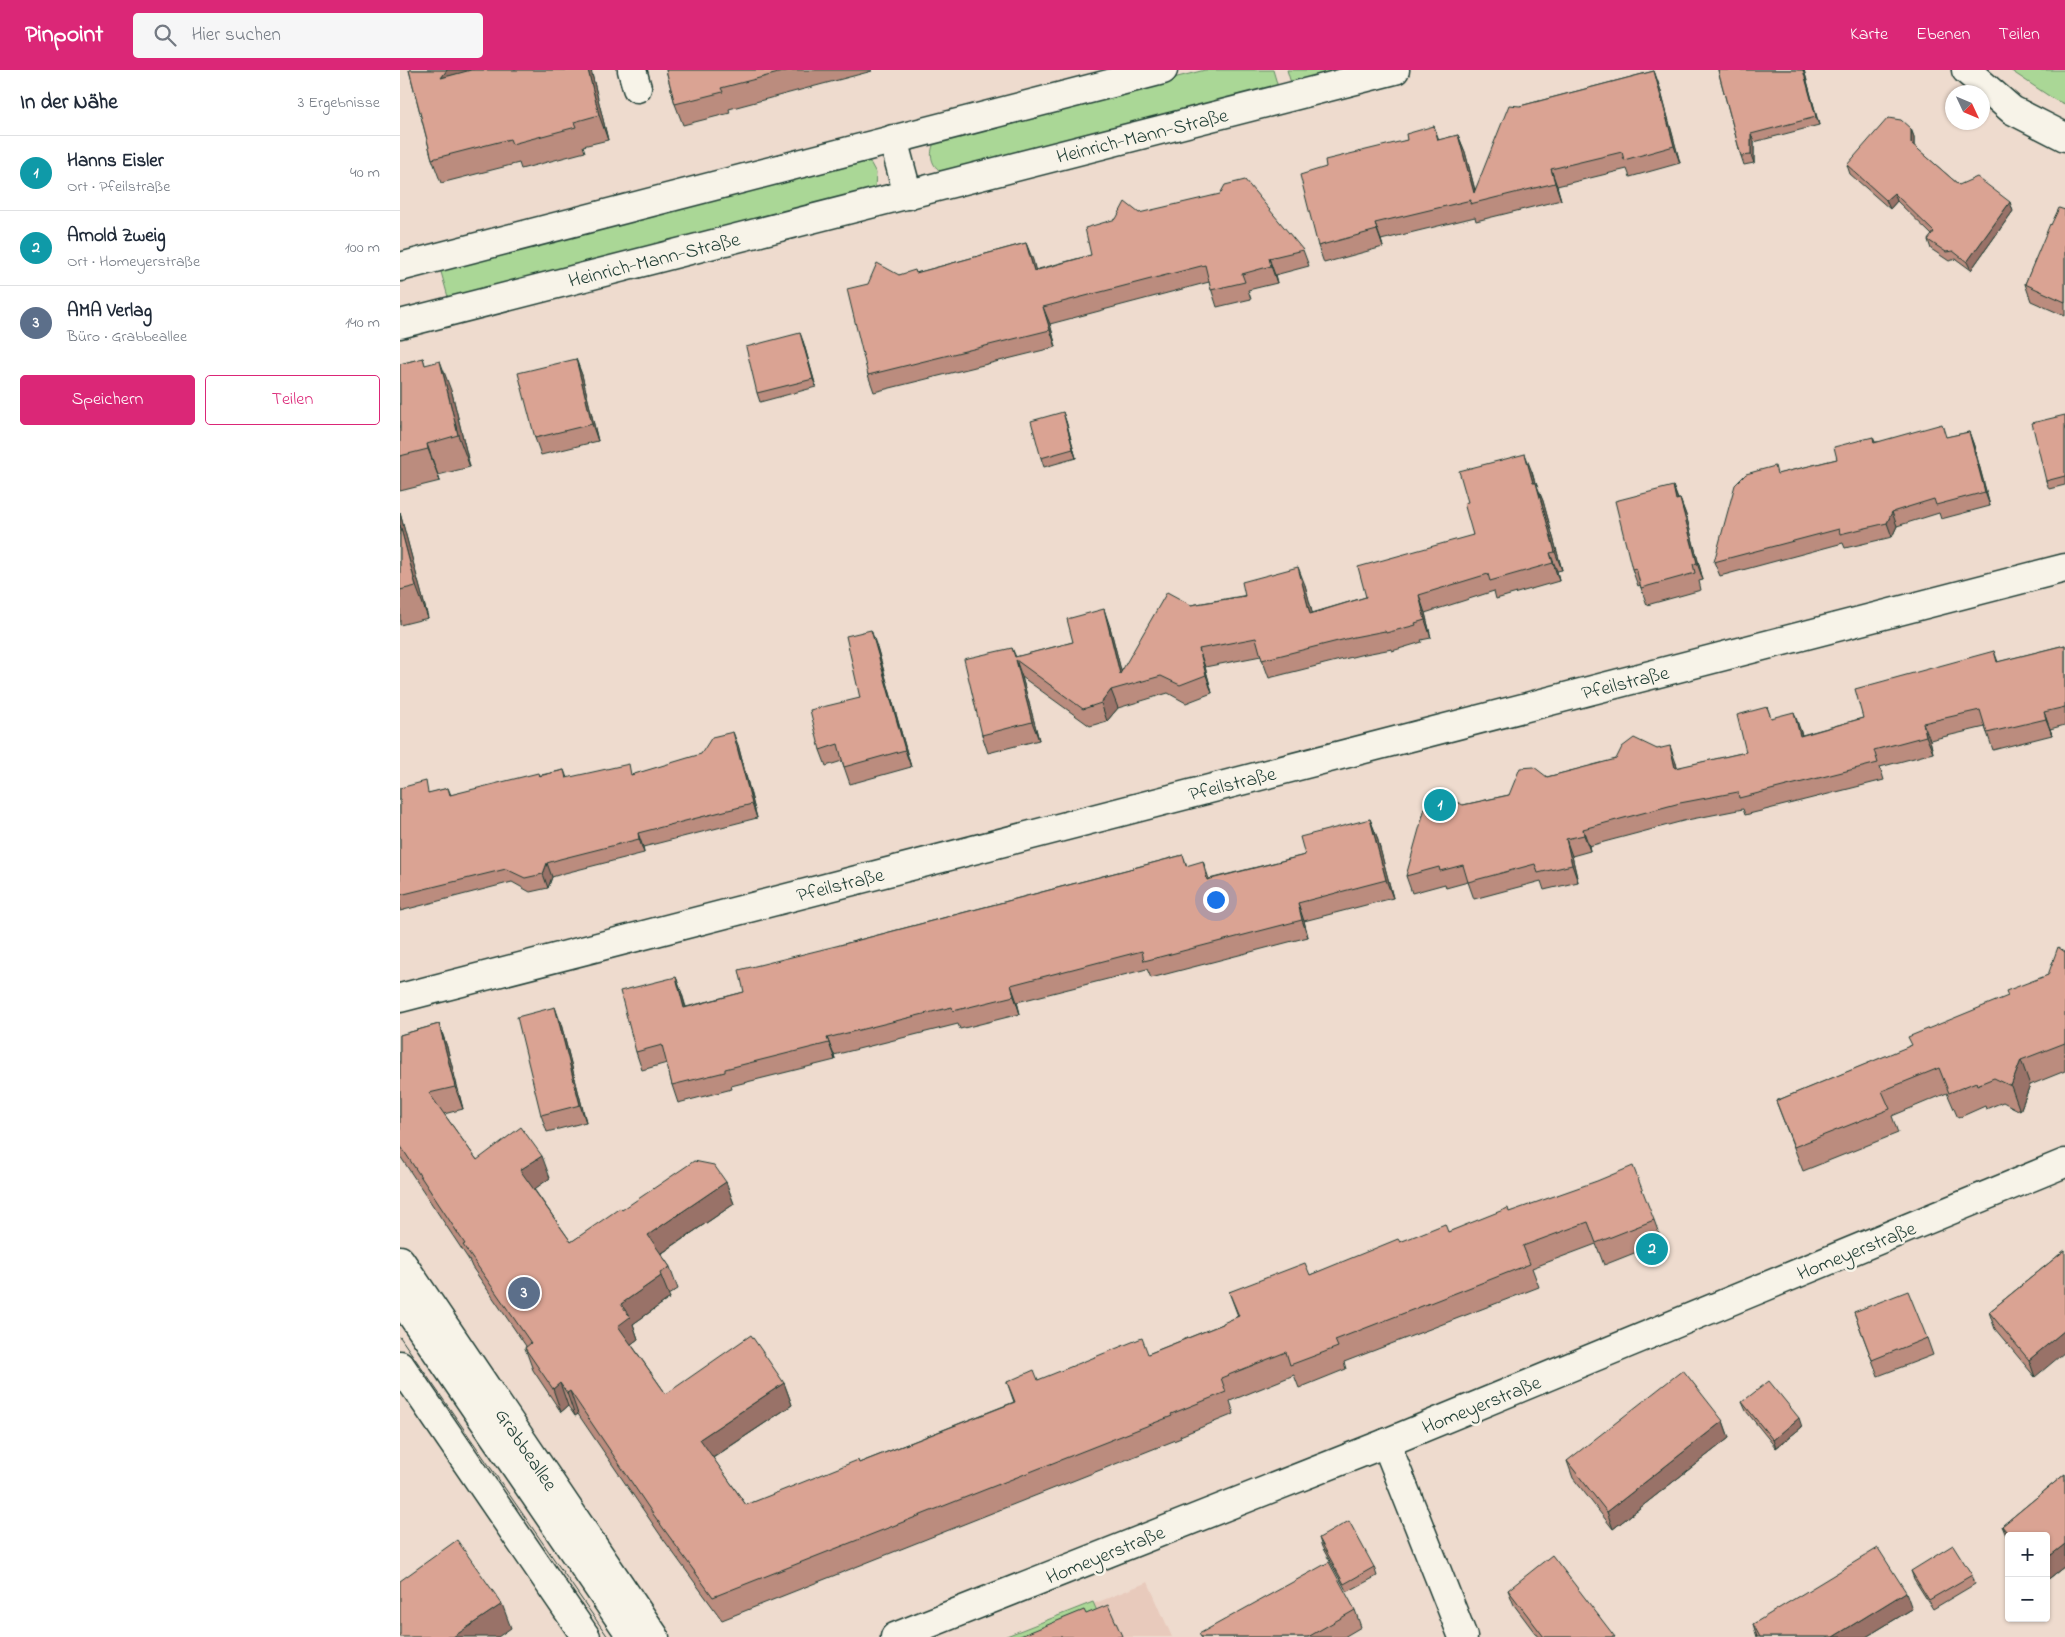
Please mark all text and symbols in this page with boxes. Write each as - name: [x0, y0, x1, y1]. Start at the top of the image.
- search box: [133, 13, 483, 58]
- text: Pinpoint: [25, 18, 103, 53]
- icon: search: [151, 21, 179, 49]
- text: Hier suchen: [191, 22, 281, 49]
- text: Karte: [1850, 22, 1888, 48]
- text: Ebenen: [1916, 22, 1970, 48]
- text: Teilen: [1998, 22, 2040, 48]
- north arrow: [1945, 85, 1990, 130]
- text: In der Nähe: [20, 88, 118, 118]
- text: 3 Ergebnisse: [298, 91, 380, 115]
- street label: Heinrich-Mann-Straße: [1054, 102, 1231, 173]
- text: Hanns Eisler: [67, 148, 164, 175]
- text: 1: [33, 161, 39, 185]
- text: 40 m: [350, 161, 380, 185]
- text: Ort · Pfeilstraße: [67, 175, 170, 199]
- text: Arnold Zweig: [67, 223, 166, 250]
- street label: Heinrich-Mann-Straße: [566, 226, 743, 297]
- text: 2: [32, 236, 40, 260]
- text: 100 m: [345, 236, 380, 260]
- text: Ort · Homeyerstraße: [67, 250, 200, 274]
- text: AMA Verlag: [67, 298, 152, 325]
- text: 3: [33, 311, 39, 335]
- text: 140 m: [345, 311, 380, 335]
- text: Büro · Grabbeallee: [67, 325, 187, 349]
- button: Speichern: [20, 375, 195, 425]
- button: Teilen: [205, 375, 380, 425]
- street label: Pfeilstraße: [1579, 660, 1672, 709]
- street label: Pfeilstraße: [1186, 761, 1279, 810]
- pin: 1: [1424, 786, 1456, 824]
- street label: Pfeilstraße: [794, 862, 887, 911]
- your location: [1203, 887, 1229, 913]
- street label: Homeyerstraße: [1793, 1215, 1921, 1289]
- pin: 2: [1636, 1230, 1668, 1268]
- pin: 3: [508, 1274, 540, 1312]
- street label: Homeyerstraße: [1418, 1369, 1546, 1443]
- street label: Grabbeallee: [486, 1403, 563, 1498]
- street label: Homeyerstraße: [1042, 1519, 1170, 1593]
- map controls: [2005, 1532, 2050, 1622]
- button: +: [2005, 1532, 2050, 1577]
- button: −: [2005, 1577, 2050, 1622]

